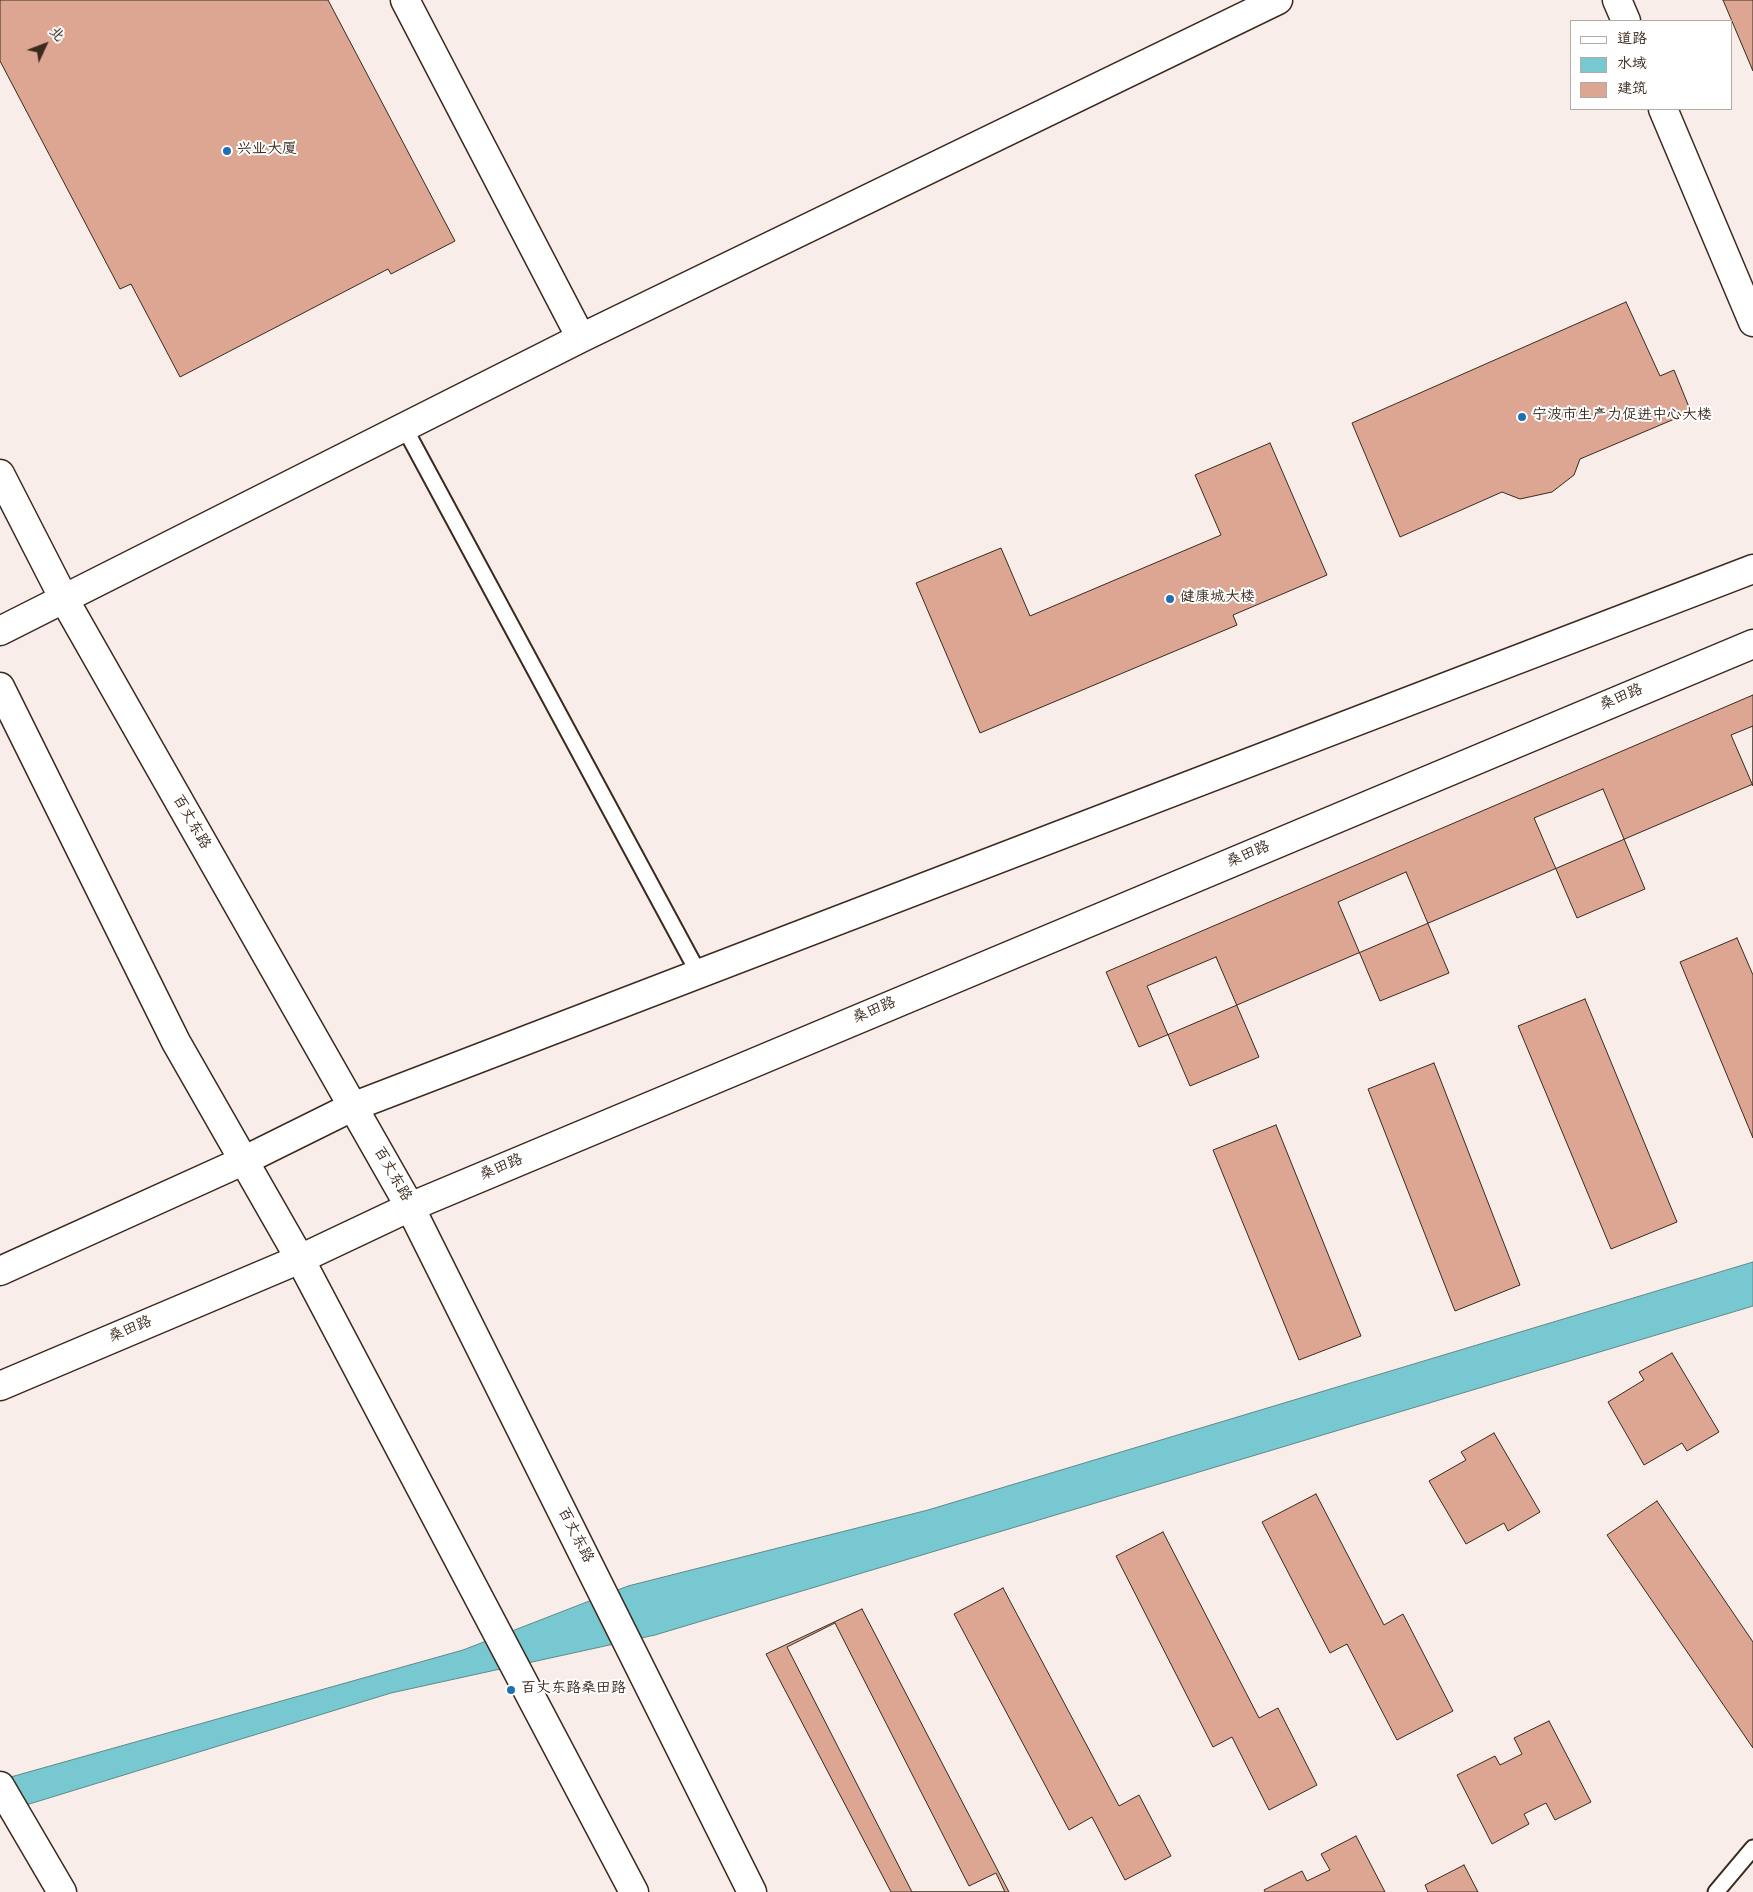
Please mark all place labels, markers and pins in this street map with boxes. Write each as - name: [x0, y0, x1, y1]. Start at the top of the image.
- place label: 兴业大厦: [237, 142, 297, 160]
- marker: 兴业大厦: [221, 145, 233, 157]
- place label: 宁波市生产力促进中心大楼: [1532, 408, 1712, 426]
- marker: 宁波市生产力促进中心大楼: [1516, 411, 1528, 423]
- place label: 健康城大楼: [1180, 590, 1255, 608]
- marker: 健康城大楼: [1164, 593, 1176, 605]
- place label: 百丈东路桑田路: [521, 1681, 626, 1699]
- marker: 百丈东路桑田路: [505, 1684, 517, 1696]

